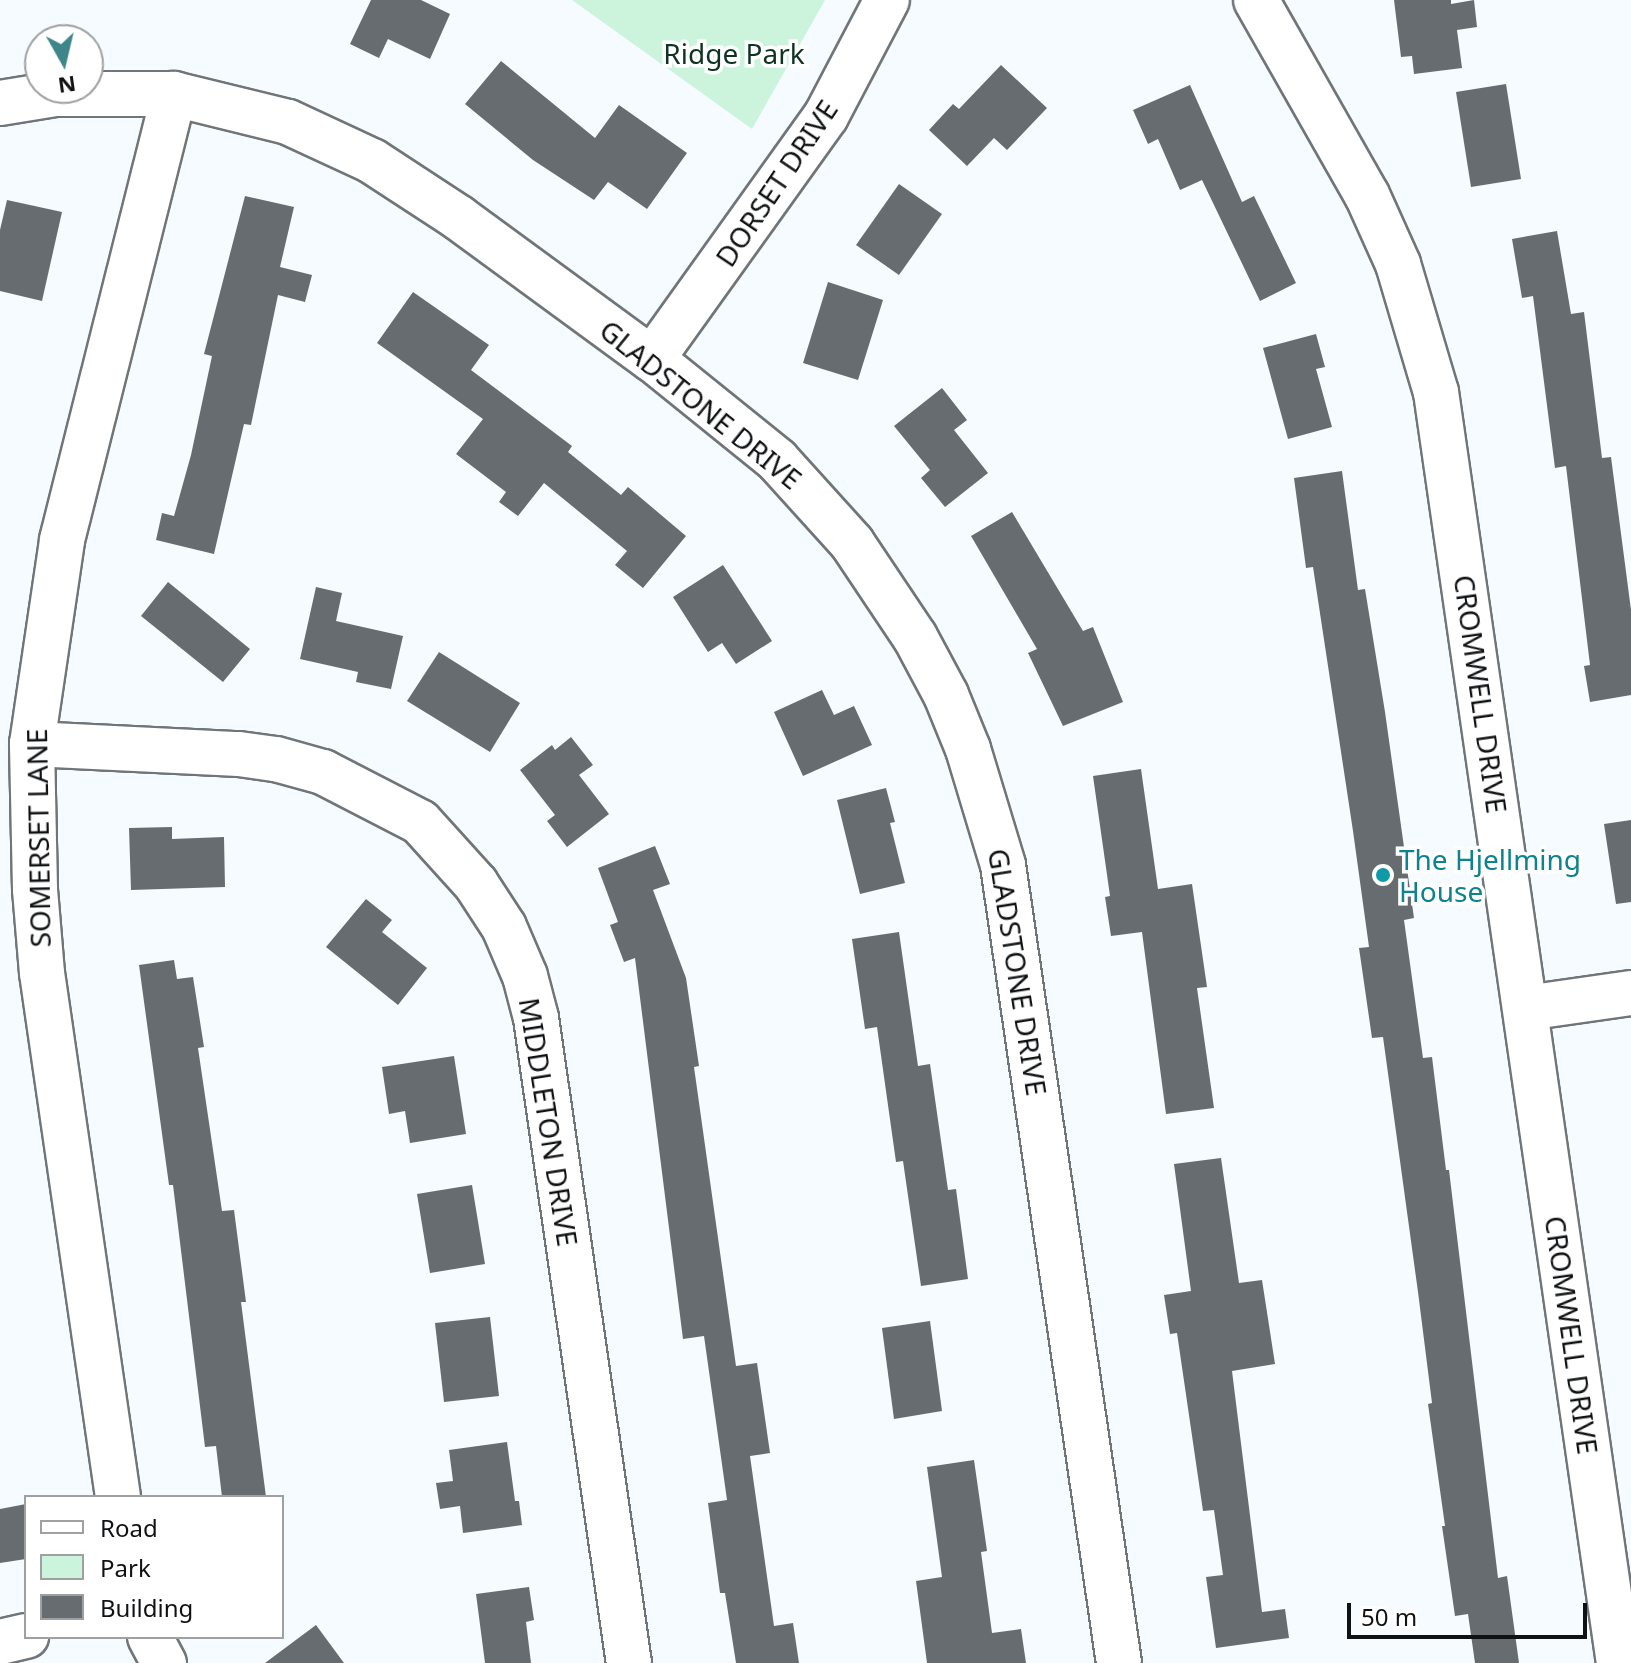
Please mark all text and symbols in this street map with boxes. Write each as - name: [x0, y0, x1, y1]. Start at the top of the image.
- north arrow: [24, 24, 104, 104]
- park label: Ridge Park: [663, 36, 805, 70]
- text: N: [56, 70, 78, 102]
- street label: DORSET DRIVE: [708, 94, 844, 272]
- street label: GLADSTONE DRIVE: [593, 312, 809, 496]
- street label: CROMWELL DRIVE: [1448, 573, 1514, 815]
- street label: SOMERSET LANE: [19, 728, 57, 948]
- place label: The Hjellming House: [1399, 842, 1581, 908]
- street label: GLADSTONE DRIVE: [982, 846, 1054, 1098]
- marker: The Hjellming House: [1374, 866, 1392, 884]
- street label: MIDDLETON DRIVE: [513, 995, 585, 1249]
- street label: CROMWELL DRIVE: [1539, 1214, 1605, 1456]
- legend: [24, 1495, 284, 1639]
- text: Road: [100, 1511, 158, 1544]
- text: Park: [100, 1551, 151, 1584]
- scale bar: [1351, 1587, 1591, 1637]
- text: Building: [100, 1591, 193, 1624]
- text: 50 m: [1361, 1600, 1417, 1633]

